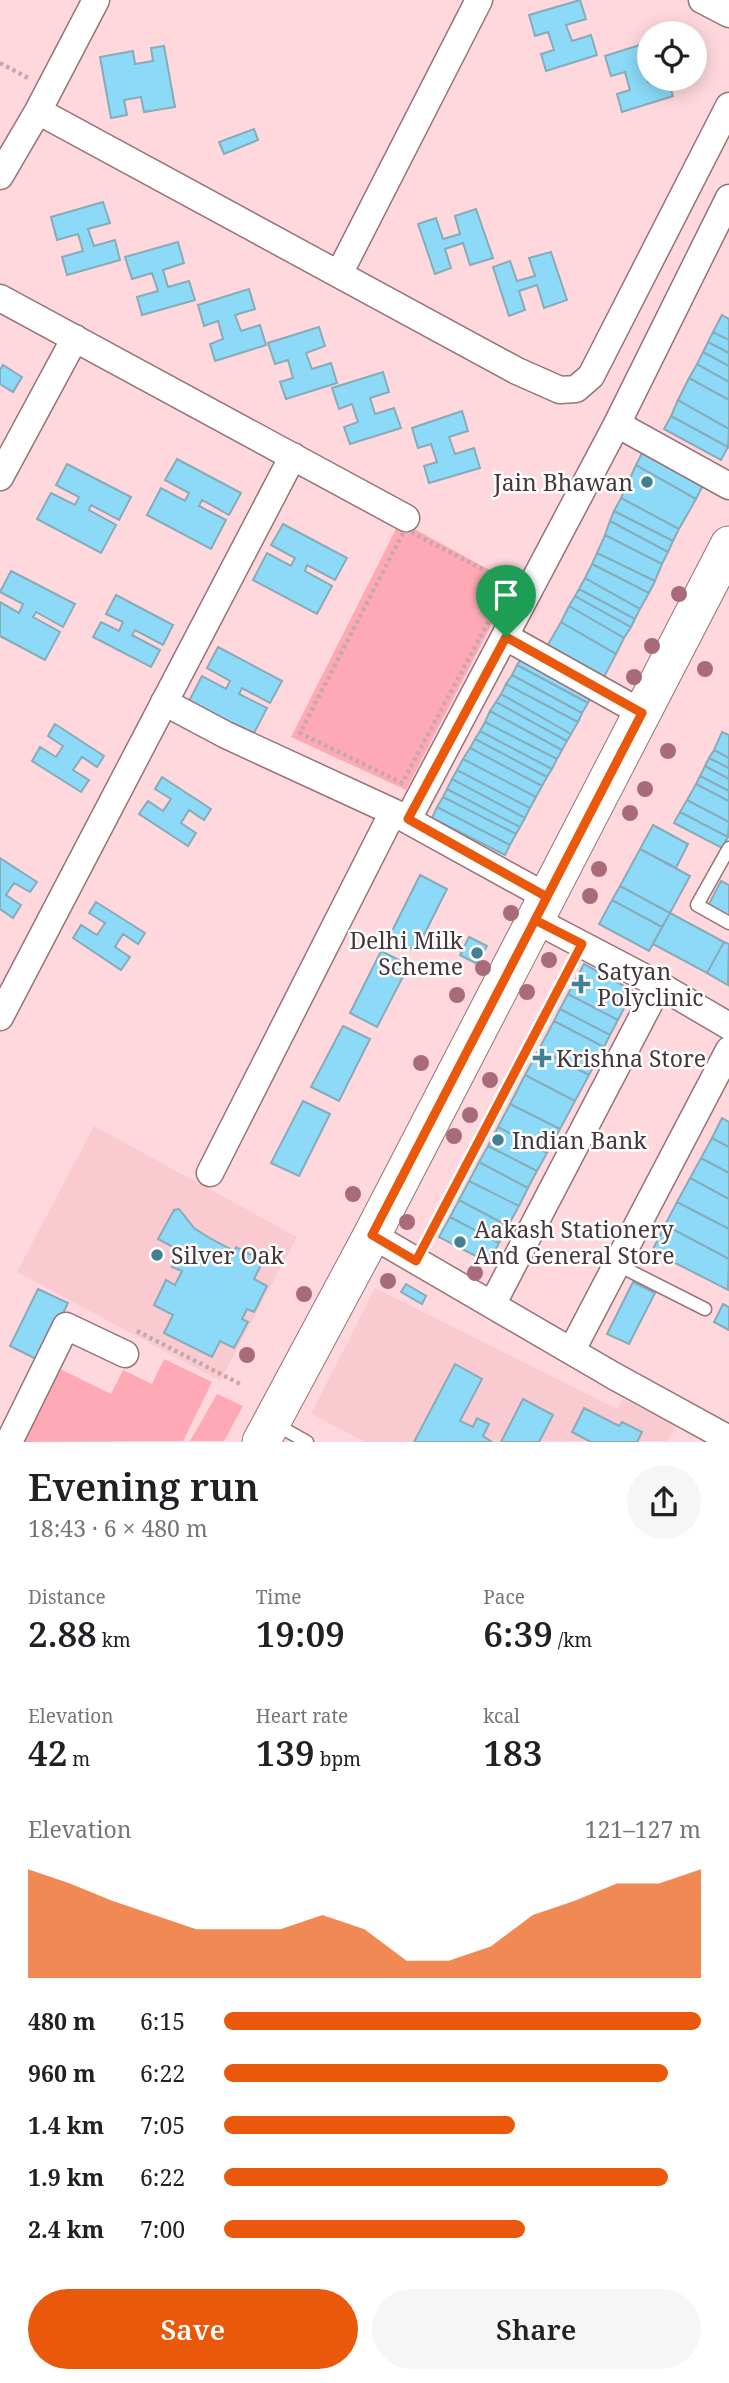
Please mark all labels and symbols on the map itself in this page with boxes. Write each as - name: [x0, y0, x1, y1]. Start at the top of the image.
- place label: Jain Bhawan: [492, 466, 633, 498]
- marker: Jain Bhawan: [639, 474, 655, 490]
- pin: [476, 565, 536, 637]
- place label: Delhi Milk Scheme: [349, 924, 464, 982]
- marker: Delhi Milk Scheme: [469, 945, 485, 961]
- place label: Satyan Polyclinic: [597, 955, 704, 1013]
- marker: Satyan Polyclinic: [571, 974, 591, 994]
- place label: Krishna Store: [556, 1042, 706, 1074]
- marker: Krishna Store: [534, 1050, 550, 1066]
- place label: Indian Bank: [512, 1124, 647, 1156]
- marker: Indian Bank: [490, 1132, 506, 1148]
- place label: Aakash Stationery And General Store: [474, 1213, 674, 1271]
- marker: Aakash Stationery And General Store: [452, 1234, 468, 1250]
- place label: Silver Oak: [171, 1239, 284, 1271]
- marker: Silver Oak: [149, 1247, 165, 1263]

